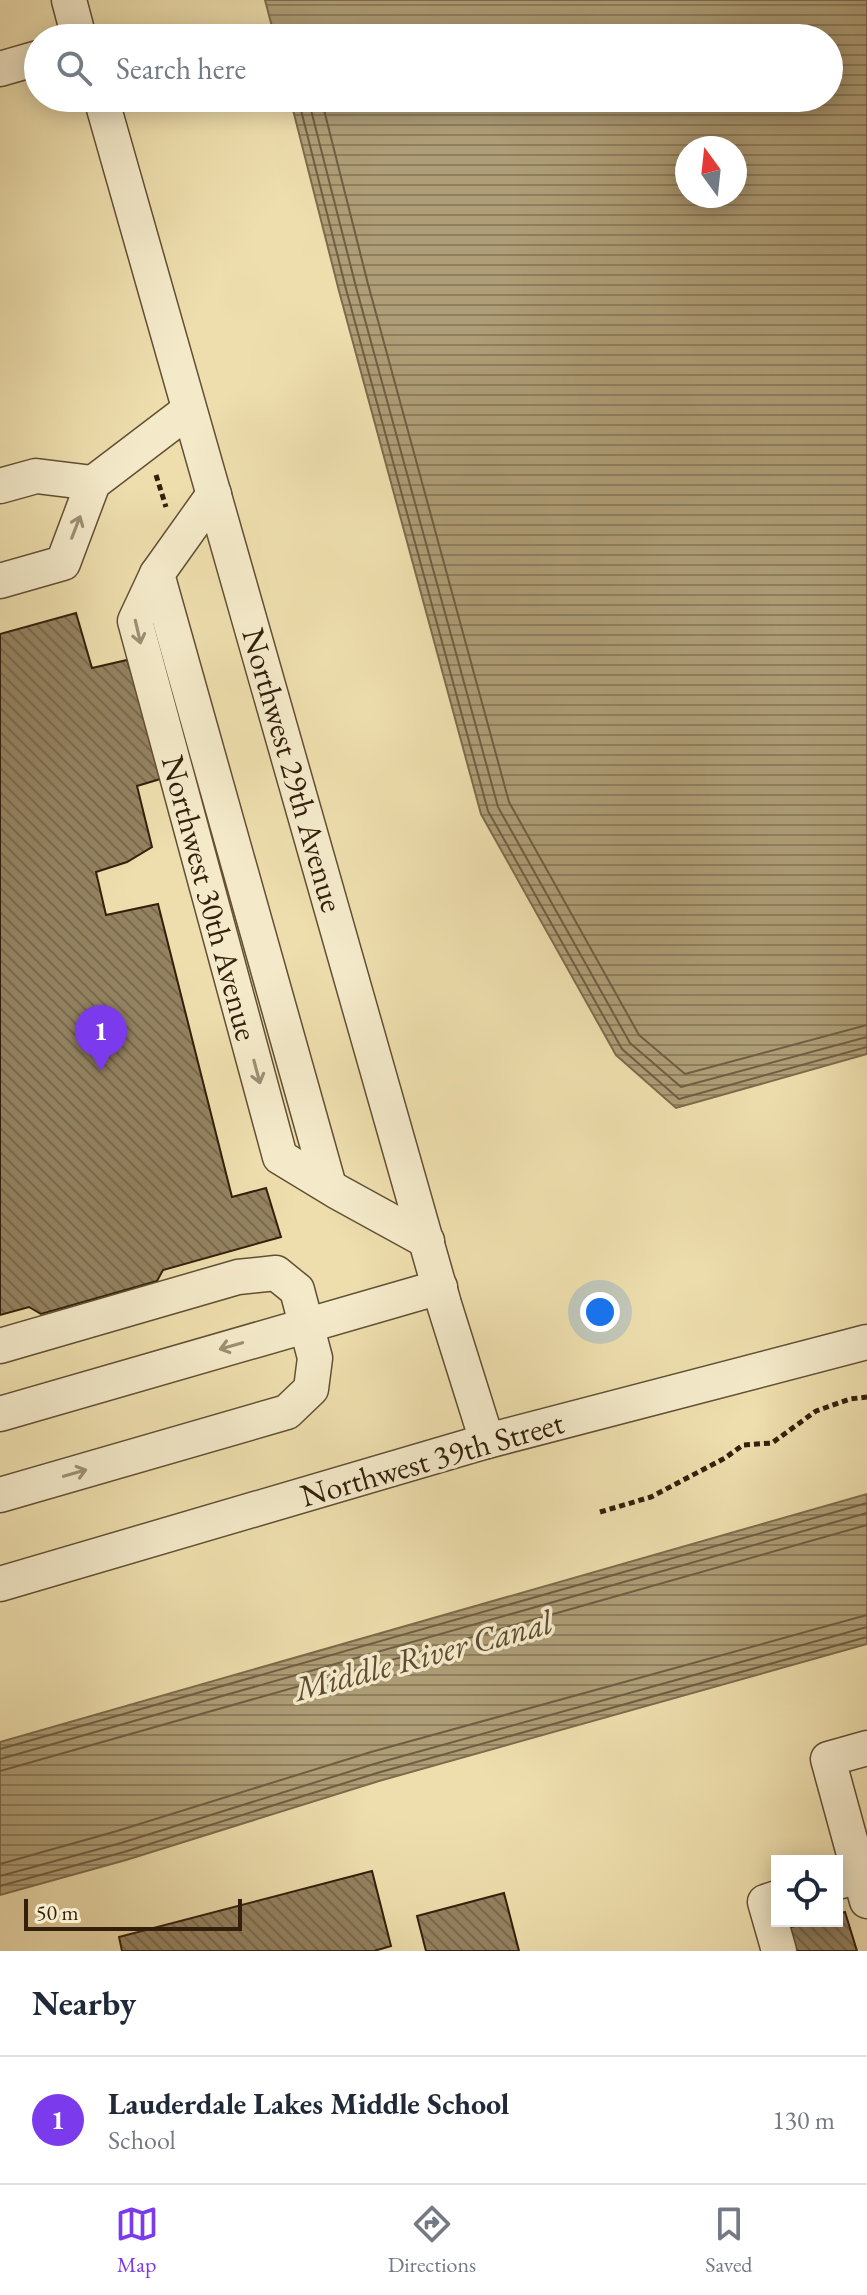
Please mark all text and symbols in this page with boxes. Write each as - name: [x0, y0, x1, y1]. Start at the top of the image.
- search box: [24, 24, 843, 112]
- icon: search: [52, 46, 96, 90]
- text: Search here: [116, 49, 246, 88]
- north arrow: [675, 136, 747, 208]
- one-way arrow: [70, 515, 84, 540]
- one-way arrow: [131, 619, 146, 645]
- street label: Northwest 29th Avenue: [232, 623, 354, 917]
- street label: Northwest 30th Avenue: [152, 751, 268, 1045]
- pin: 1: [75, 1005, 127, 1071]
- one-way arrow: [250, 1059, 265, 1085]
- your location: [580, 1292, 620, 1332]
- one-way arrow: [219, 1339, 245, 1354]
- street label: Northwest 39th Street: [296, 1401, 568, 1517]
- one-way arrow: [61, 1465, 87, 1480]
- water label: Middle River Canal: [287, 1599, 558, 1711]
- map controls: [771, 1855, 843, 1927]
- button: locate: [771, 1855, 843, 1927]
- scale bar: [24, 1895, 242, 1931]
- text: 50 m: [36, 1898, 79, 1927]
- text: Nearby: [32, 1981, 136, 2025]
- text: Lauderdale Lakes Middle School: [108, 2084, 509, 2123]
- text: 1: [51, 2103, 65, 2137]
- text: 130 m: [772, 2103, 835, 2137]
- text: School: [108, 2123, 176, 2157]
- tab: Map: [115, 2202, 159, 2279]
- tab: Directions: [388, 2202, 476, 2279]
- tab: Saved: [705, 2202, 752, 2279]

